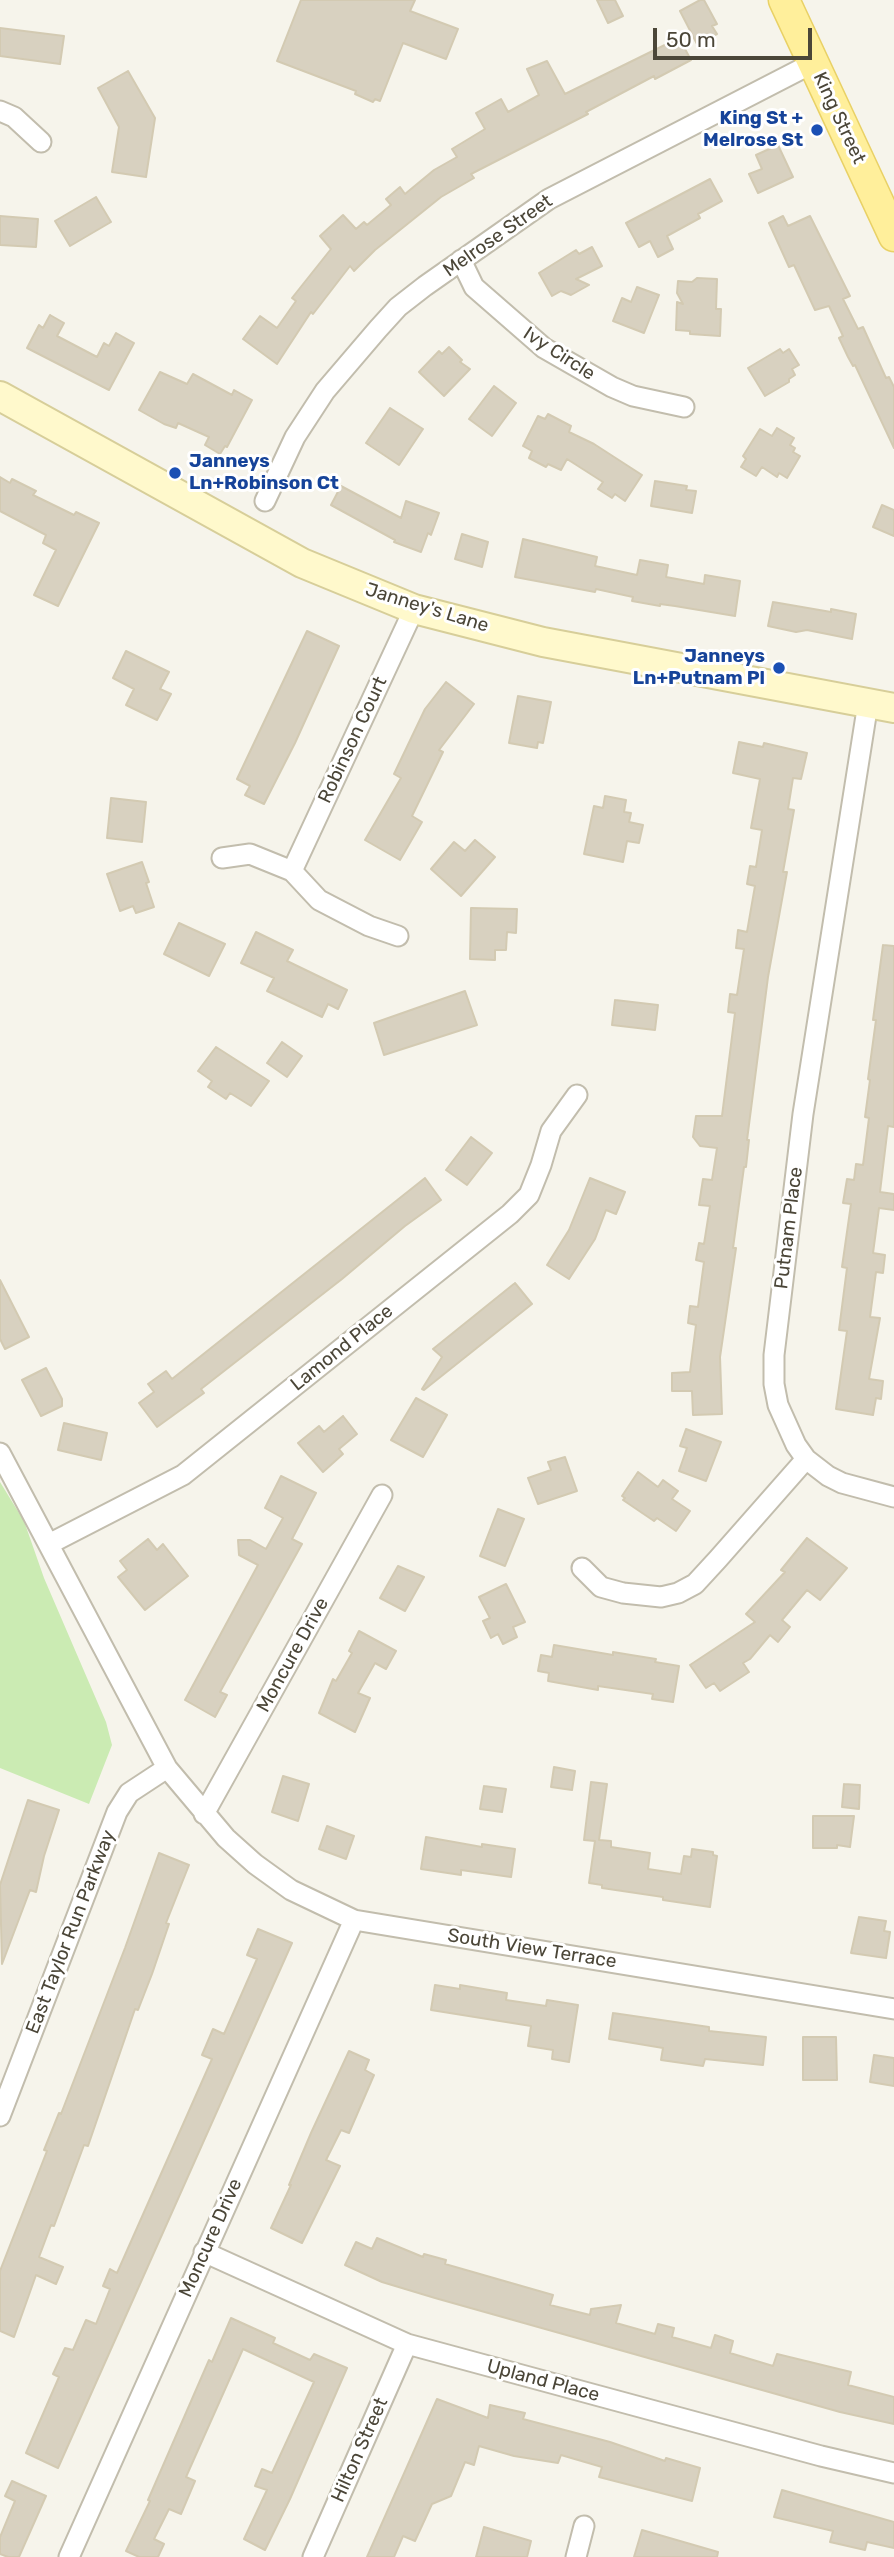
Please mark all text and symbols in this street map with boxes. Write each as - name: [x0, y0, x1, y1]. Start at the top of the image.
- scale bar: [656, 14, 815, 58]
- text: 50 m: [666, 27, 716, 52]
- street label: King Street: [808, 69, 870, 167]
- place label: King St + Melrose St: [703, 108, 803, 152]
- marker: King St + Melrose St: [809, 122, 825, 138]
- street label: Melrose Street: [439, 190, 557, 282]
- street label: Ivy Circle: [519, 322, 599, 386]
- place label: Janneys Ln+Robinson Ct: [189, 451, 339, 495]
- marker: Janneys Ln+Robinson Ct: [167, 465, 183, 481]
- street label: Janney's Lane: [363, 578, 491, 638]
- place label: Janneys Ln+Putnam Pl: [633, 646, 765, 690]
- marker: Janneys Ln+Putnam Pl: [771, 660, 787, 676]
- street label: Robinson Court: [314, 673, 392, 807]
- street label: Putnam Place: [770, 1166, 808, 1290]
- street label: Lamond Place: [286, 1300, 398, 1396]
- street label: Moncure Drive: [252, 1594, 334, 1716]
- street label: East Taylor Run Parkway: [22, 1827, 120, 2037]
- street label: South View Terrace: [446, 1924, 618, 1974]
- street label: Moncure Drive: [175, 2175, 247, 2301]
- street label: Upland Place: [484, 2355, 602, 2407]
- street label: Hilton Street: [327, 2394, 393, 2506]

